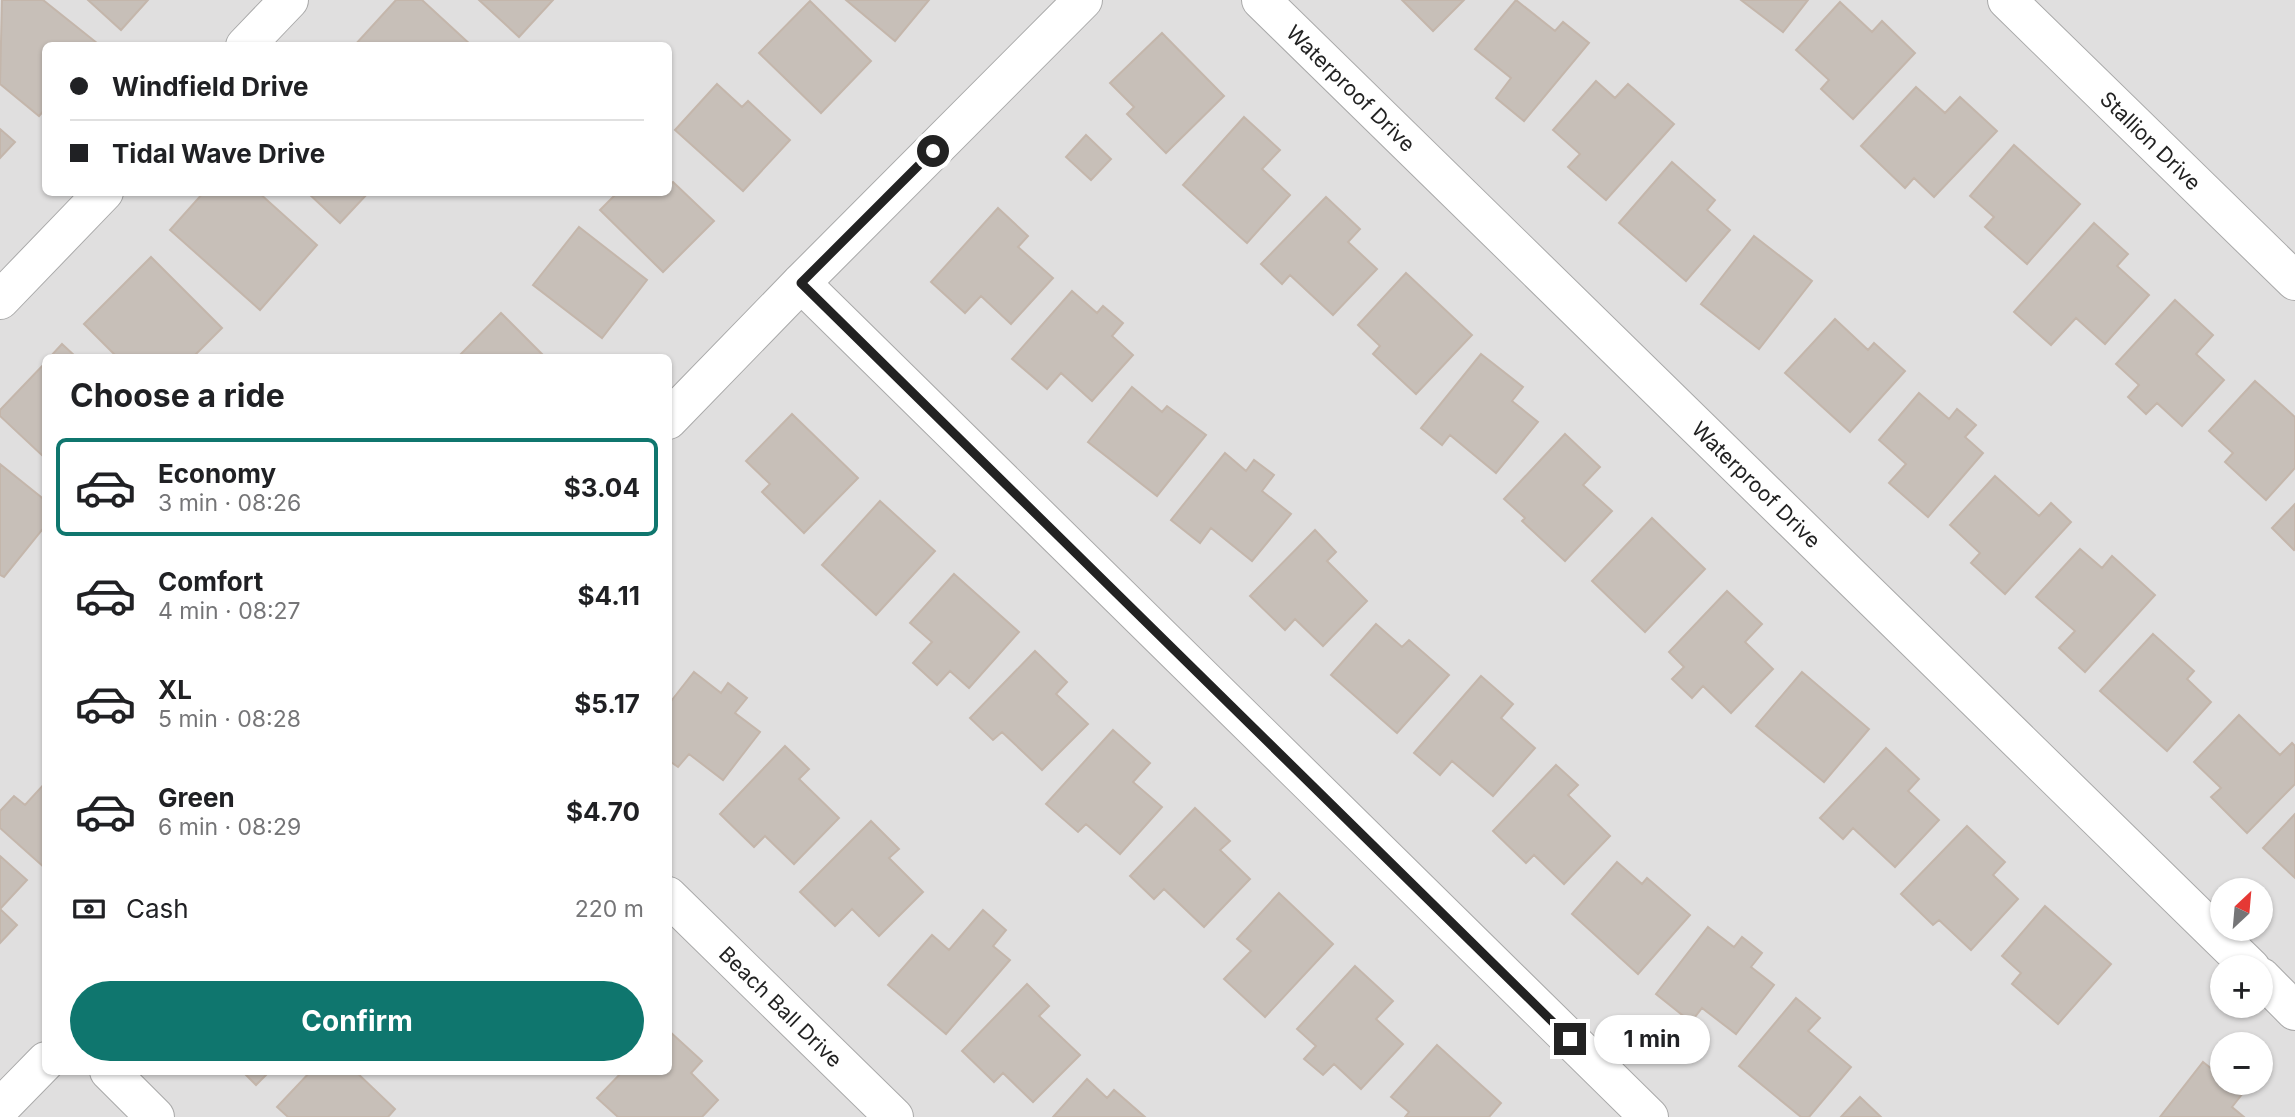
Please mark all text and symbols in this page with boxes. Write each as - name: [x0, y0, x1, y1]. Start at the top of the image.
- street label: Waterproof Drive: [1282, 20, 1421, 156]
- text: Windfield Drive: [112, 71, 309, 102]
- street label: Stallion Drive: [2095, 86, 2206, 195]
- route start: [917, 135, 949, 167]
- text: Tidal Wave Drive: [112, 138, 325, 169]
- text: Choose a ride: [70, 376, 285, 415]
- street label: Waterproof Drive: [1687, 416, 1826, 553]
- icon: car: [74, 456, 137, 519]
- text: Economy: [158, 458, 276, 489]
- text: $3.04: [564, 472, 640, 503]
- text: 3 min · 08:26: [158, 489, 301, 517]
- icon: car: [74, 564, 137, 627]
- text: Comfort: [158, 566, 263, 597]
- text: $4.11: [578, 580, 640, 611]
- text: 4 min · 08:27: [158, 597, 301, 625]
- icon: car: [74, 672, 137, 735]
- text: XL: [158, 674, 192, 705]
- text: $5.17: [574, 688, 640, 719]
- text: 5 min · 08:28: [158, 705, 301, 733]
- icon: car: [74, 780, 137, 843]
- text: Green: [158, 782, 235, 813]
- text: $4.70: [566, 796, 640, 827]
- text: 6 min · 08:29: [158, 813, 301, 841]
- north arrow: [2210, 878, 2273, 942]
- map controls: [2210, 878, 2273, 1095]
- icon: cash: [70, 890, 108, 928]
- text: Cash: [126, 893, 189, 924]
- text: 220 m: [575, 895, 644, 923]
- street label: Beach Ball Drive: [714, 941, 848, 1072]
- button: +: [2210, 955, 2273, 1018]
- button: Confirm: [70, 981, 644, 1061]
- callout: 1 min: [1594, 1014, 1710, 1064]
- route end: [1554, 1023, 1586, 1055]
- text: 1 min: [1624, 1025, 1680, 1053]
- button: −: [2210, 1032, 2273, 1095]

